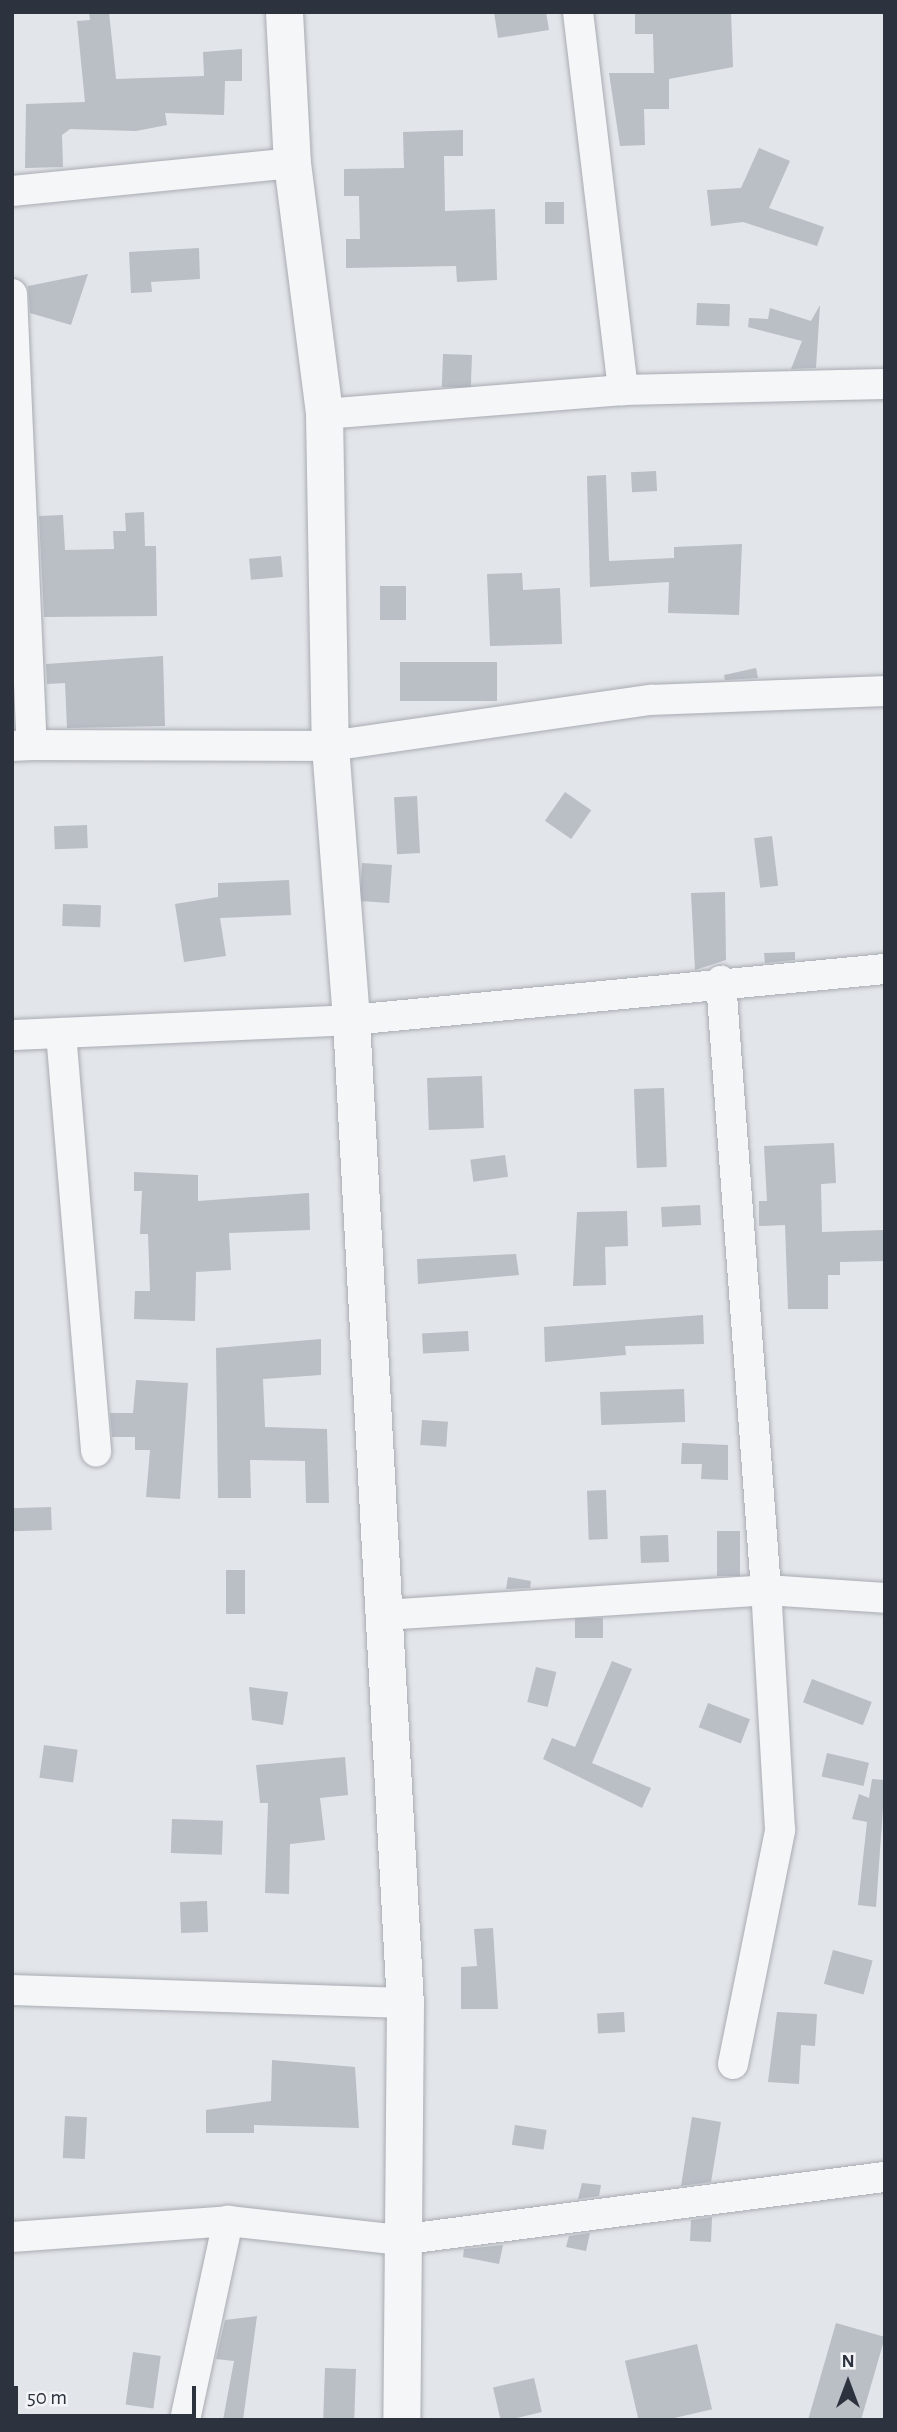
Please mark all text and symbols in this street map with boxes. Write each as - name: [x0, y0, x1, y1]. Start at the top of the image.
- north arrow: [813, 2348, 883, 2418]
- text: N: [841, 2352, 855, 2371]
- scale bar: [18, 2372, 200, 2416]
- text: 50 m: [27, 2387, 67, 2408]

